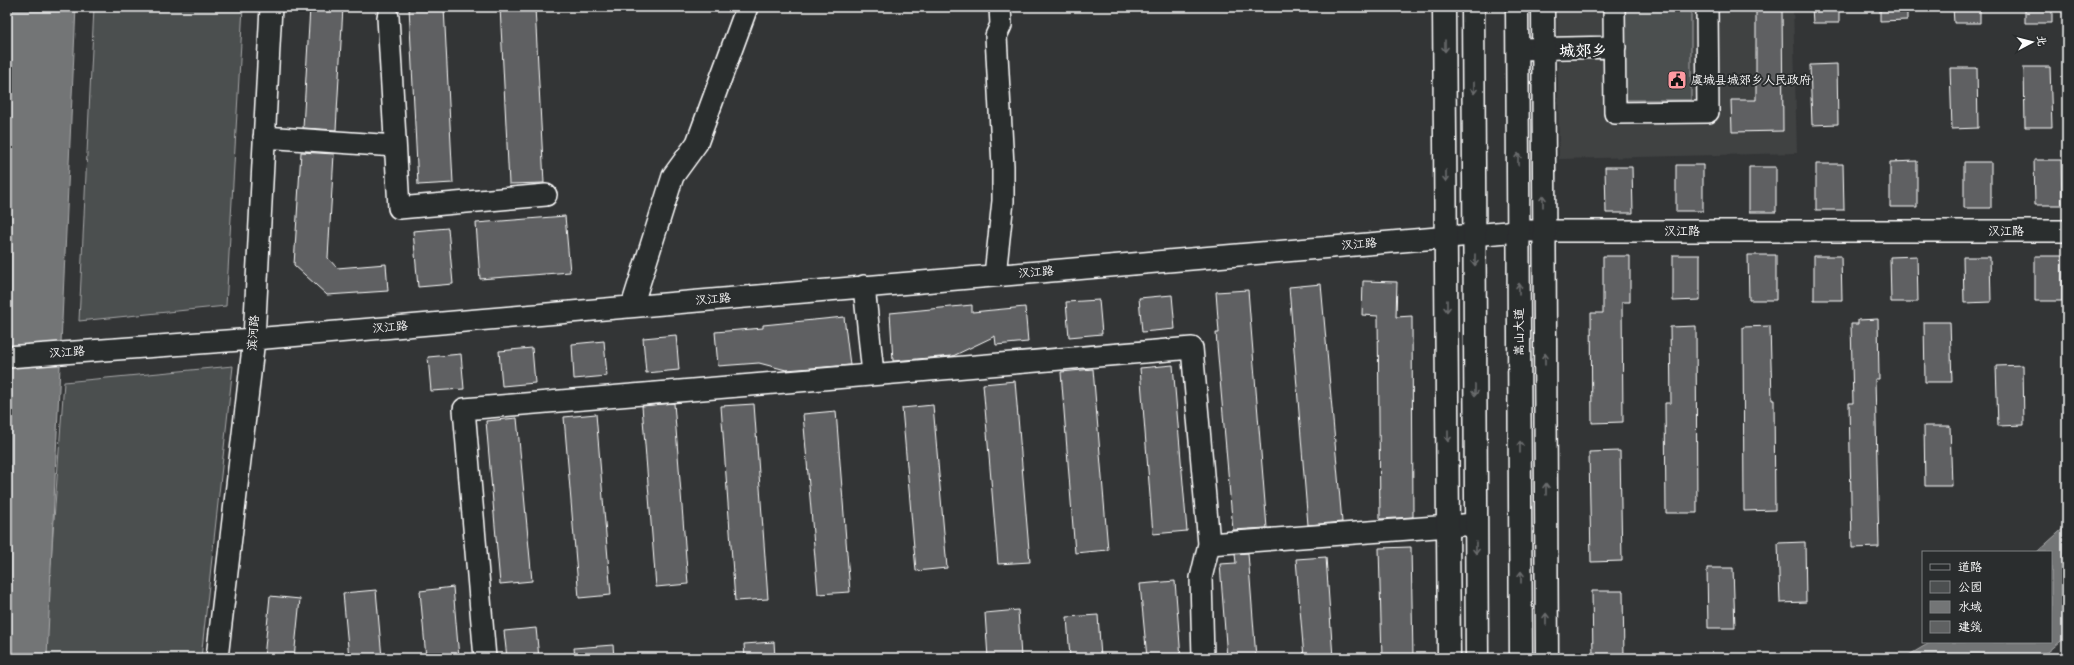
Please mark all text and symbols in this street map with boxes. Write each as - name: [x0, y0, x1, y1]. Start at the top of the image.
- north arrow: [2012, 22, 2052, 62]
- text: 北: [2033, 35, 2047, 47]
- one-way arrow: [1441, 39, 1449, 52]
- district label: 城郊乡: [1559, 42, 1607, 63]
- public building icon: 虞城县城郊乡人民政府: [1666, 69, 1688, 91]
- place label: 虞城县城郊乡人民政府: [1691, 74, 1811, 89]
- one-way arrow: [1470, 81, 1478, 94]
- one-way arrow: [1514, 153, 1522, 166]
- one-way arrow: [1442, 169, 1450, 182]
- one-way arrow: [1540, 195, 1547, 208]
- street label: 汉江路: [1664, 225, 1700, 240]
- street label: 汉江路: [1988, 225, 2024, 240]
- street label: 汉江路: [1341, 236, 1378, 255]
- one-way arrow: [1471, 253, 1479, 266]
- street label: 汉江路: [1018, 264, 1055, 283]
- one-way arrow: [1515, 283, 1523, 296]
- street label: 汉江路: [695, 291, 732, 310]
- one-way arrow: [1443, 299, 1451, 312]
- street label: 嵩山大道: [1513, 308, 1528, 356]
- street label: 滨河路: [246, 315, 263, 352]
- street label: 汉江路: [372, 319, 409, 338]
- street label: 汉江路: [49, 345, 86, 362]
- one-way arrow: [1541, 353, 1549, 366]
- one-way arrow: [1471, 383, 1479, 396]
- one-way arrow: [1444, 429, 1452, 442]
- one-way arrow: [1516, 441, 1524, 454]
- one-way arrow: [1542, 483, 1549, 496]
- one-way arrow: [1472, 541, 1480, 554]
- legend: [1922, 551, 2052, 643]
- text: 道路: [1958, 561, 1982, 576]
- one-way arrow: [1517, 571, 1525, 584]
- text: 公园: [1958, 581, 1982, 596]
- text: 水域: [1958, 601, 1982, 616]
- one-way arrow: [1543, 613, 1550, 626]
- text: 建筑: [1958, 621, 1982, 636]

